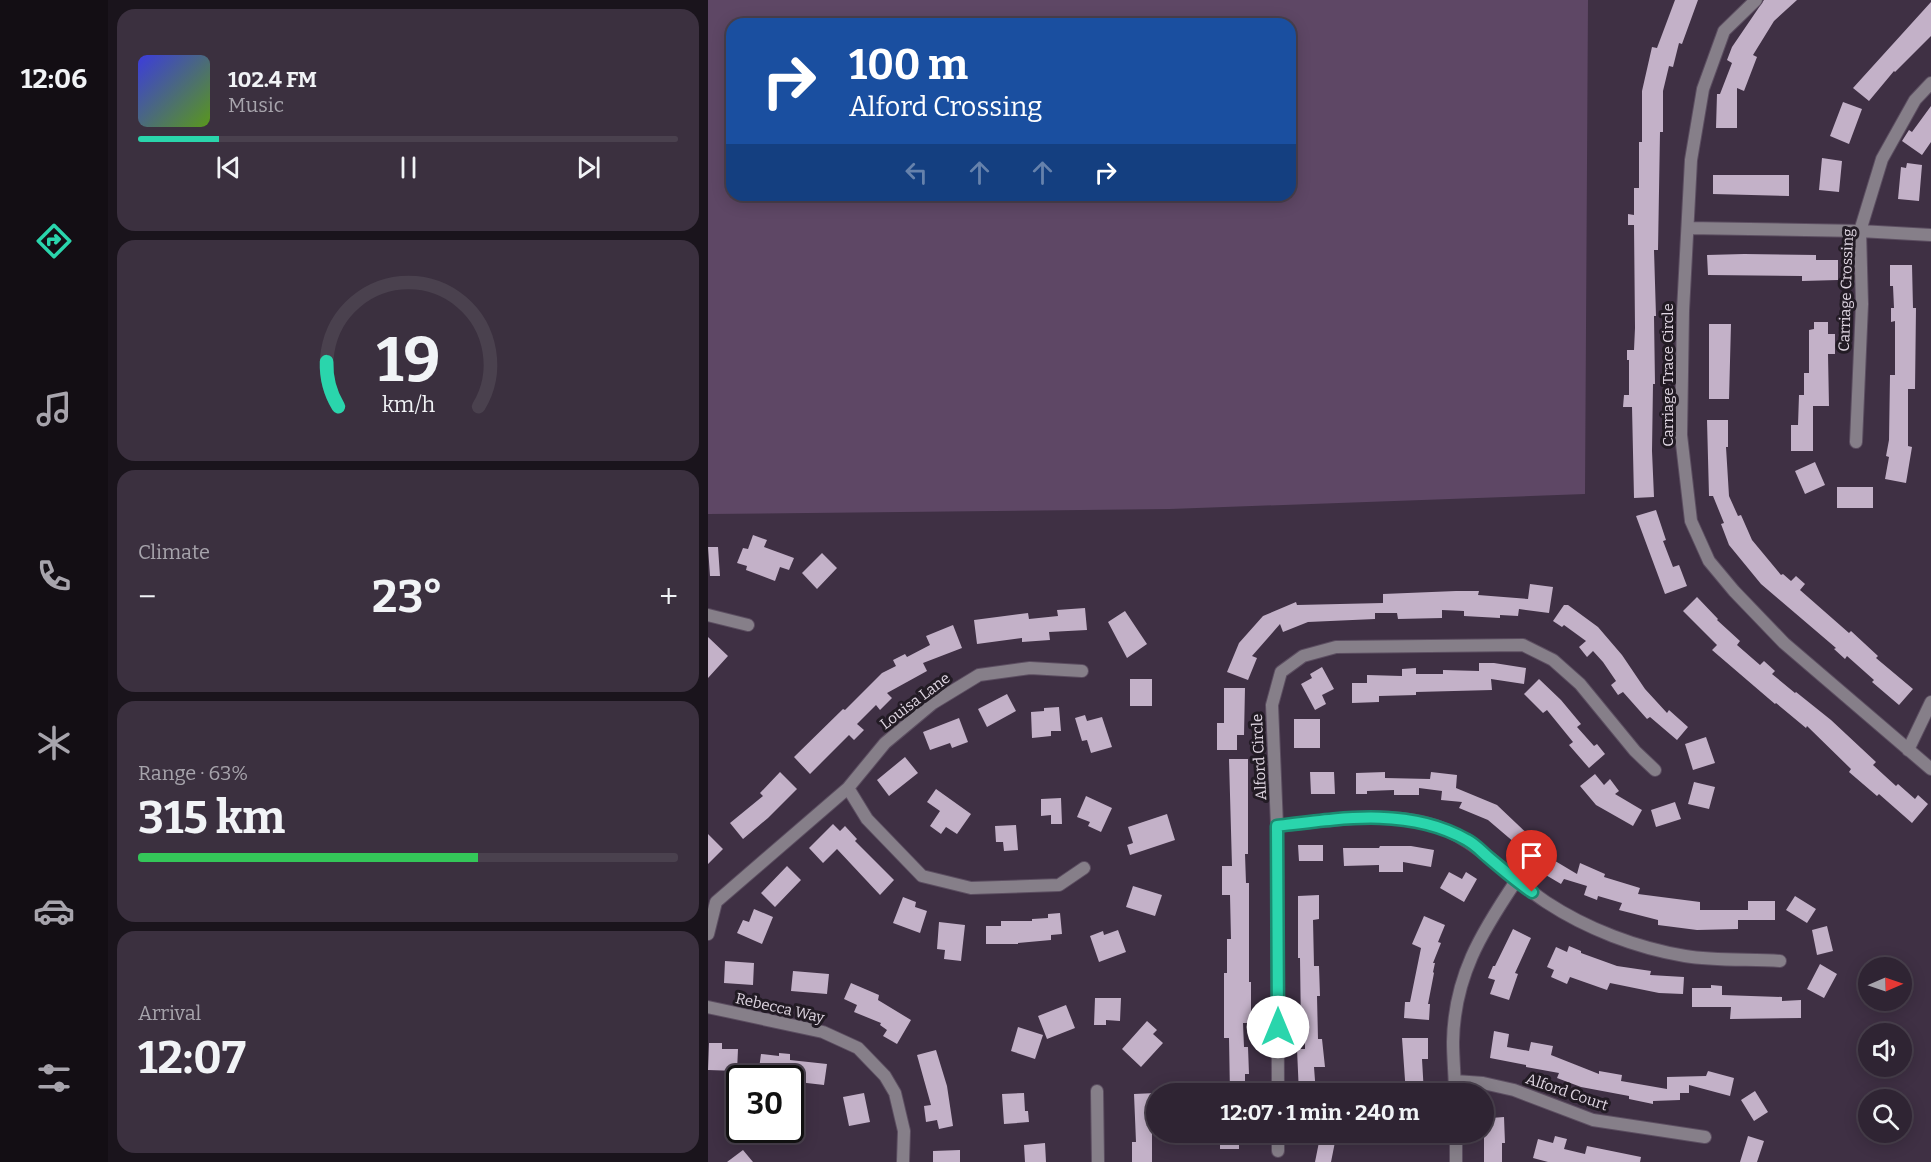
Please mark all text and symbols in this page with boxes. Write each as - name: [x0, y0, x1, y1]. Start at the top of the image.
- text: 100 m: [849, 40, 968, 90]
- icon: right: [750, 42, 828, 120]
- text: 12:06: [21, 63, 87, 95]
- text: 102.4 FM: [228, 66, 317, 93]
- text: Alford Crossing: [849, 91, 1042, 123]
- text: Music: [228, 93, 284, 117]
- icon: previous: [212, 151, 245, 184]
- icon: pause: [392, 151, 425, 184]
- icon: next: [572, 151, 605, 184]
- icon: left: [900, 156, 933, 189]
- icon: ahead: [963, 156, 996, 189]
- icon: ahead: [1026, 156, 1059, 189]
- icon: right: [1089, 156, 1122, 189]
- icon: directions: [33, 220, 75, 262]
- street label: Carriage Crossing: [1835, 228, 1857, 352]
- street label: Carriage Trace Circle: [1659, 303, 1677, 447]
- text: 19: [376, 324, 440, 399]
- icon: music: [33, 388, 75, 430]
- text: km/h: [381, 393, 435, 419]
- text: Climate: [138, 540, 210, 564]
- icon: phone: [33, 555, 75, 597]
- text: 23°: [372, 570, 443, 624]
- text: −: [138, 577, 156, 617]
- text: +: [659, 577, 678, 617]
- street label: Louisa Lane: [876, 669, 954, 733]
- street label: Alford Circle: [1248, 713, 1270, 801]
- icon: climate: [33, 722, 75, 764]
- text: Range · 63%: [138, 761, 248, 785]
- text: 315 km: [138, 791, 285, 845]
- pin: [1506, 830, 1557, 892]
- icon: arrive: [1515, 839, 1548, 872]
- icon: car: [33, 890, 75, 932]
- north arrow: [1858, 957, 1912, 1011]
- map controls: [1858, 957, 1912, 1143]
- street label: Rebecca Way: [734, 989, 826, 1027]
- position arrow: [1246, 995, 1310, 1059]
- text: Arrival: [138, 1001, 201, 1025]
- button: sound: [1858, 1023, 1912, 1077]
- text: 12:07: [138, 1031, 246, 1085]
- icon: filters: [33, 1057, 75, 1099]
- speed limit sign: 30: [726, 1065, 804, 1143]
- street label: Alford Court: [1523, 1070, 1611, 1115]
- button: search: [1858, 1089, 1912, 1143]
- text: 12:07 · 1 min · 240 m: [1220, 1099, 1420, 1126]

